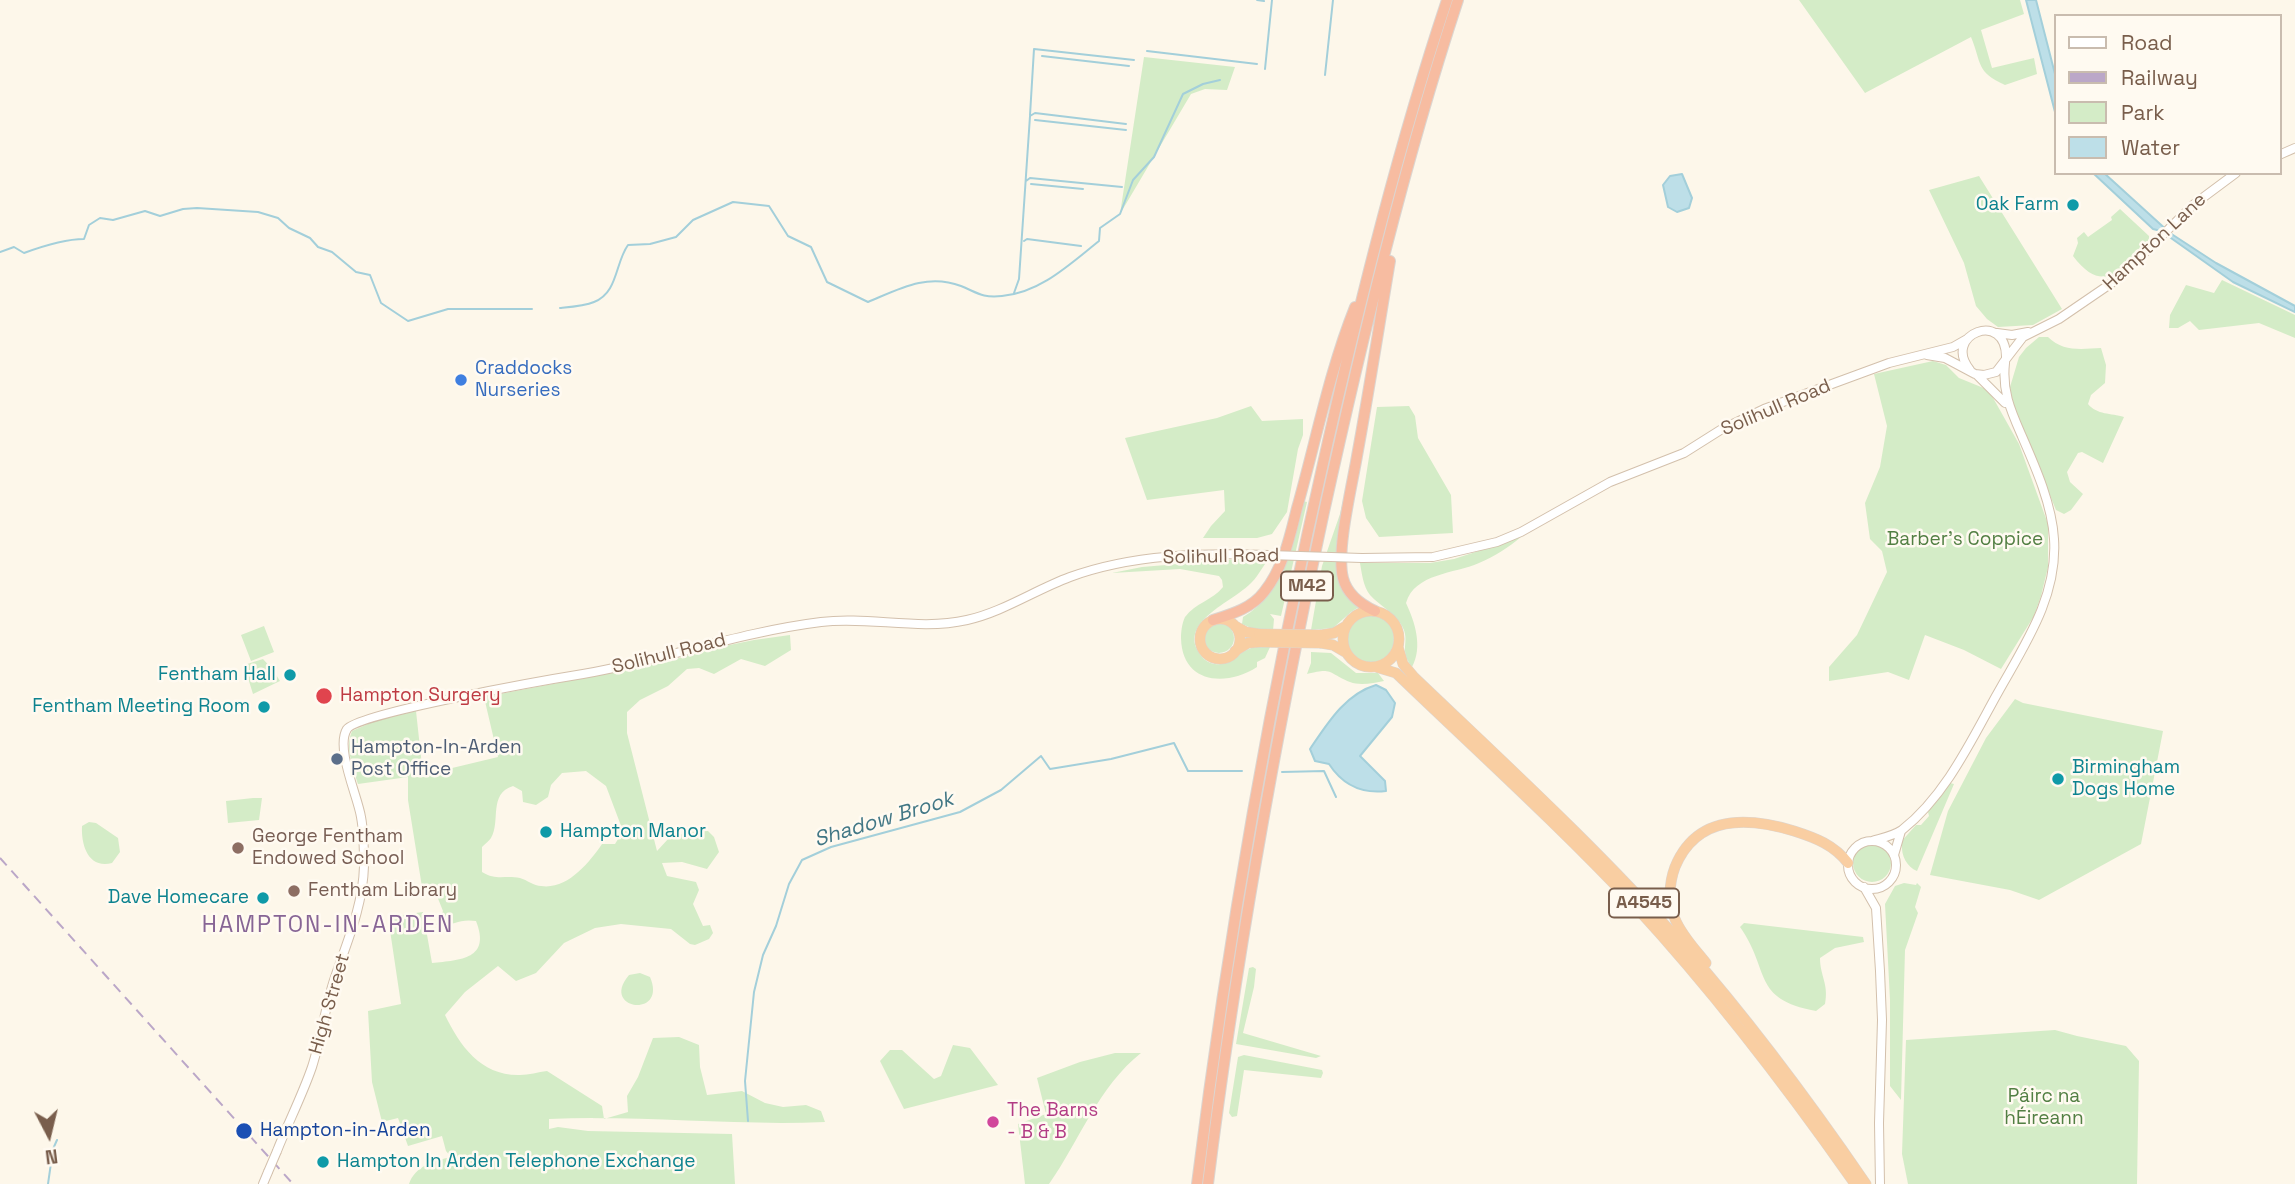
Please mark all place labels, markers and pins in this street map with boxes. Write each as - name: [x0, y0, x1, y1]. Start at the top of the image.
- place label: Oak Farm: [1976, 194, 2059, 216]
- marker: Oak Farm: [2065, 197, 2081, 213]
- place label: Craddocks Nurseries: [475, 358, 572, 402]
- marker: Craddocks Nurseries: [453, 372, 469, 388]
- place label: Fentham Hall: [158, 664, 276, 686]
- marker: Fentham Hall: [282, 667, 298, 683]
- place label: Hampton Surgery: [340, 685, 501, 707]
- marker: Hampton Surgery: [314, 686, 334, 706]
- place label: Fentham Meeting Room: [32, 696, 250, 718]
- marker: Fentham Meeting Room: [256, 699, 272, 715]
- place label: Hampton-In-Arden Post Office: [351, 737, 522, 781]
- marker: Hampton-In-Arden Post Office: [329, 751, 345, 767]
- place label: Birmingham Dogs Home: [2072, 757, 2180, 801]
- marker: Birmingham Dogs Home: [2050, 771, 2066, 787]
- place label: Hampton Manor: [560, 821, 706, 843]
- marker: Hampton Manor: [538, 824, 554, 840]
- place label: George Fentham Endowed School: [252, 826, 404, 870]
- marker: George Fentham Endowed School: [230, 840, 246, 856]
- place label: Fentham Library: [308, 880, 457, 902]
- marker: Fentham Library: [286, 883, 302, 899]
- place label: Dave Homecare: [108, 887, 249, 909]
- marker: Dave Homecare: [255, 890, 271, 906]
- place label: The Barns - B & B: [1007, 1100, 1098, 1144]
- marker: The Barns - B & B: [985, 1114, 1001, 1130]
- place label: Hampton-in-Arden: [260, 1120, 431, 1142]
- marker: Hampton-in-Arden: [234, 1121, 254, 1141]
- place label: Hampton In Arden Telephone Exchange: [337, 1151, 695, 1173]
- marker: Hampton In Arden Telephone Exchange: [315, 1154, 331, 1170]

